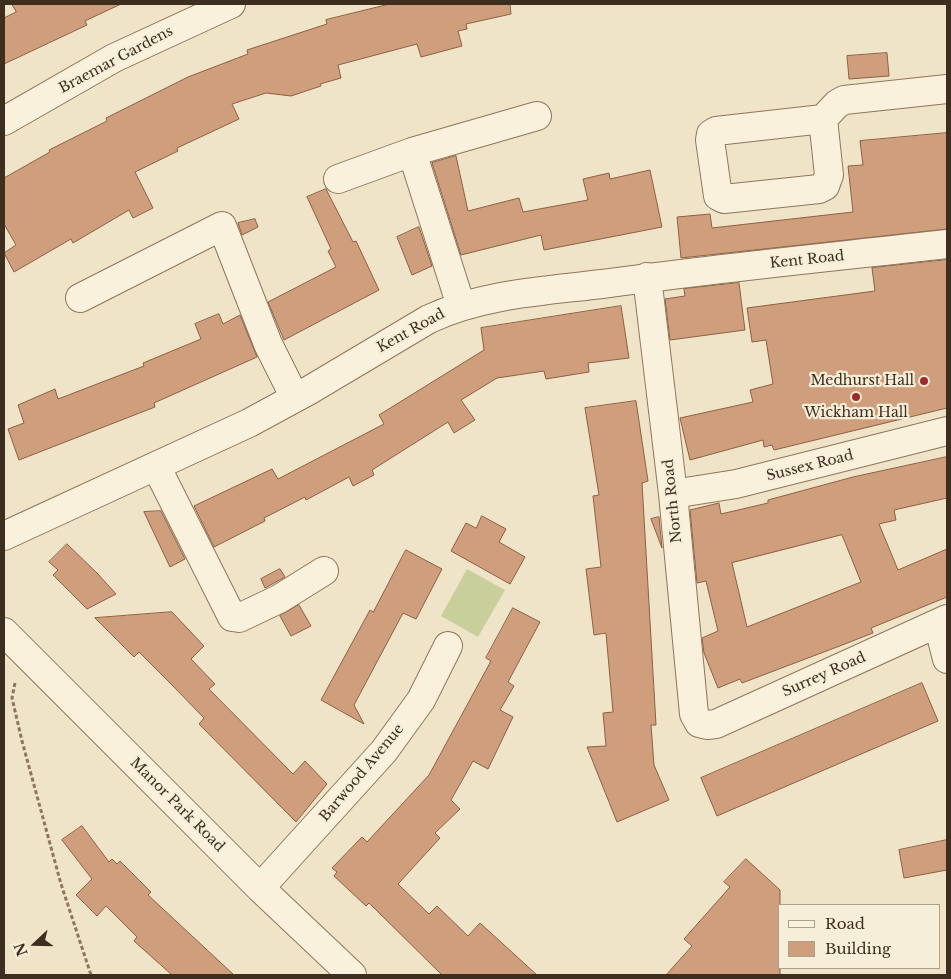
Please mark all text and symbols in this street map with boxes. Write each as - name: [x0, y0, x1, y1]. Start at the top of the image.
- street label: Braemar Gardens: [56, 23, 176, 97]
- street label: Kent Road: [769, 248, 845, 272]
- street label: Kent Road: [374, 306, 448, 356]
- place label: Medhurst Hall: [810, 373, 914, 389]
- marker: Medhurst Hall: [918, 375, 930, 387]
- marker: Wickham Hall: [850, 391, 862, 403]
- place label: Wickham Hall: [804, 405, 908, 421]
- street label: Sussex Road: [765, 447, 855, 485]
- street label: North Road: [660, 458, 686, 544]
- street label: Surrey Road: [780, 649, 868, 701]
- street label: Barwood Avenue: [316, 721, 408, 825]
- street label: Manor Park Road: [126, 754, 228, 856]
- legend: [778, 904, 941, 969]
- text: Road: [825, 914, 865, 933]
- north arrow: [10, 919, 60, 969]
- text: Building: [825, 939, 891, 958]
- text: N: [10, 940, 32, 959]

